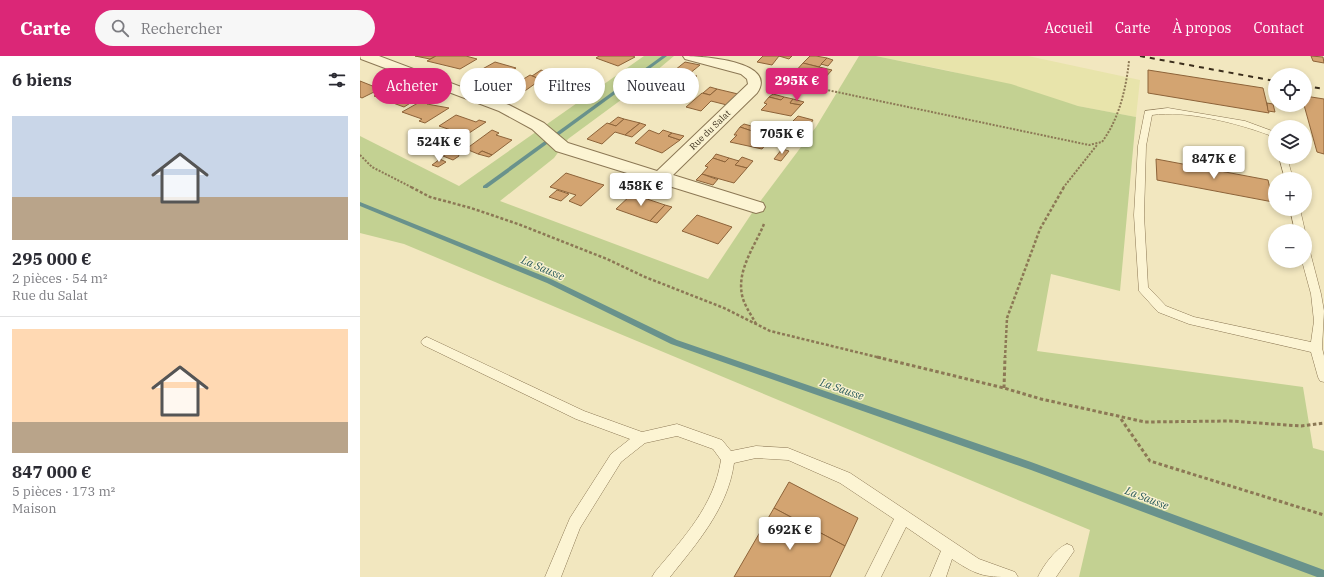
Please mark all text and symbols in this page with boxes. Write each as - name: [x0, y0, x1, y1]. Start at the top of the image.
- search box: [95, 10, 375, 46]
- text: Carte: [20, 16, 71, 40]
- icon: search: [109, 17, 131, 39]
- text: Rechercher: [141, 19, 222, 38]
- text: Accueil: [1044, 19, 1093, 37]
- text: Carte: [1115, 19, 1150, 37]
- text: À propos: [1172, 19, 1231, 37]
- text: Contact: [1253, 19, 1304, 37]
- chip: Acheter: [372, 68, 452, 104]
- chip: Louer: [460, 68, 526, 104]
- chip: Filtres: [534, 68, 605, 104]
- chip: Nouveau: [613, 68, 699, 104]
- pin: 295K €: [764, 68, 830, 102]
- map controls: [1268, 68, 1312, 268]
- button: locate: [1268, 68, 1312, 112]
- text: 6 biens: [12, 69, 72, 91]
- icon: filters: [326, 69, 348, 91]
- text: 295K €: [775, 72, 819, 89]
- street label: Rue du Salat: [687, 107, 732, 152]
- button: layers: [1268, 120, 1312, 164]
- pin: 705K €: [749, 121, 815, 155]
- text: 705K €: [760, 125, 804, 142]
- pin: 524K €: [406, 129, 472, 163]
- text: 524K €: [417, 133, 461, 150]
- icon: home: [144, 142, 216, 214]
- pin: 847K €: [1181, 146, 1247, 180]
- text: 847K €: [1192, 150, 1236, 167]
- button: +: [1268, 172, 1312, 216]
- pin: 458K €: [608, 173, 674, 207]
- text: 458K €: [619, 177, 663, 194]
- button: −: [1268, 224, 1312, 268]
- text: 295 000 €: [12, 248, 92, 270]
- water label: La Sausse: [518, 252, 567, 283]
- text: 2 pièces · 54 m²: [12, 270, 108, 287]
- text: Rue du Salat: [12, 287, 88, 304]
- icon: home: [144, 355, 216, 427]
- water label: La Sausse: [817, 375, 866, 403]
- text: 847 000 €: [12, 461, 92, 483]
- text: 5 pièces · 173 m²: [12, 483, 115, 500]
- water label: La Sausse: [1122, 483, 1171, 513]
- text: Maison: [12, 500, 57, 517]
- pin: 692K €: [757, 517, 823, 551]
- text: 692K €: [768, 521, 812, 538]

